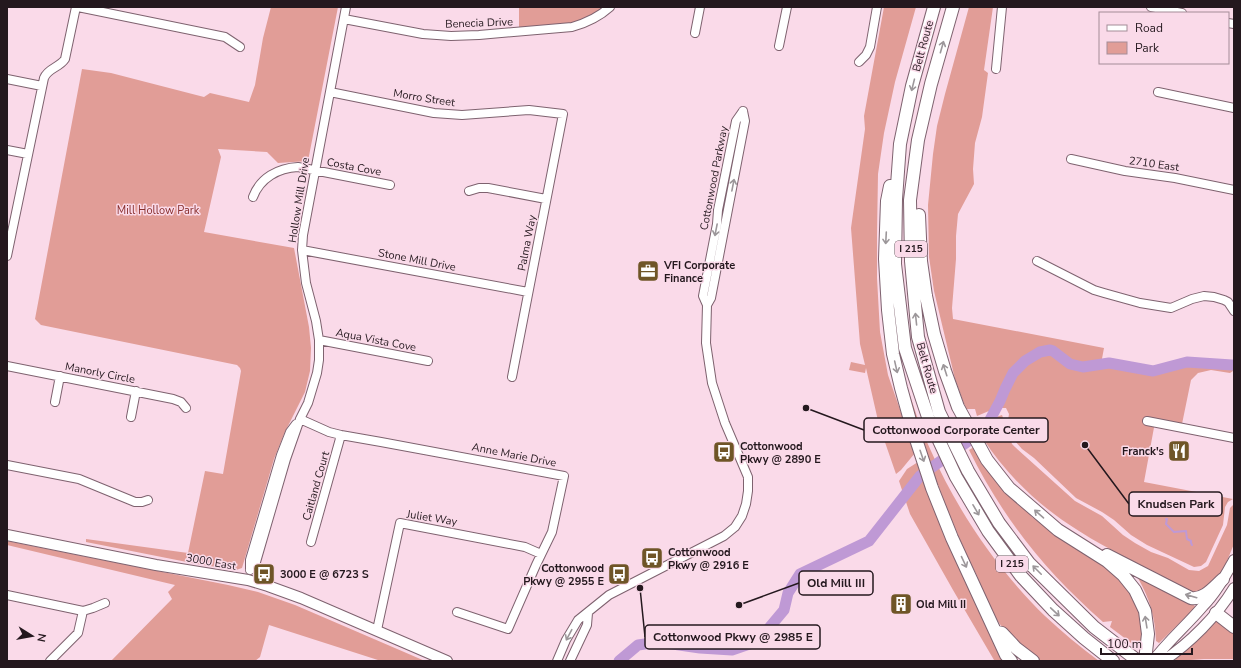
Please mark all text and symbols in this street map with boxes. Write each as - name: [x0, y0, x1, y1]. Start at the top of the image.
- legend: [1099, 12, 1229, 64]
- street label: Benecia Drive: [445, 14, 513, 32]
- street label: Belt Route: [909, 19, 937, 73]
- text: Road: [1135, 20, 1163, 36]
- text: Park: [1135, 40, 1160, 56]
- one-way arrow: [939, 41, 946, 54]
- one-way arrow: [908, 78, 916, 91]
- street label: Morro Street: [392, 86, 456, 110]
- street label: Cottonwood Parkway: [697, 124, 732, 231]
- street label: 2710 East: [1128, 153, 1180, 175]
- street label: Costa Cove: [325, 154, 383, 180]
- street label: Hollow Mill Drive: [285, 156, 313, 244]
- one-way arrow: [730, 179, 738, 192]
- park label: Mill Hollow Park: [117, 203, 200, 218]
- street label: Palma Way: [514, 213, 540, 272]
- one-way arrow: [711, 223, 719, 236]
- one-way arrow: [882, 231, 889, 244]
- road number: I 215: [895, 241, 927, 257]
- street label: Stone Mill Drive: [377, 245, 457, 275]
- office icon: VFI Corporate Finance: [635, 258, 661, 284]
- place label: VFI Corporate Finance: [663, 258, 735, 286]
- one-way arrow: [913, 313, 920, 326]
- street label: Aqua Vista Cove: [335, 325, 418, 355]
- street label: Belt Route: [913, 341, 941, 395]
- street label: Manorly Circle: [64, 359, 136, 387]
- one-way arrow: [893, 360, 900, 373]
- one-way arrow: [941, 364, 948, 377]
- callout: Cottonwood Corporate Center: [864, 418, 1048, 442]
- text: Cottonwood Corporate Center: [872, 422, 1040, 438]
- restaurant icon: Franck's: [1166, 438, 1192, 464]
- street label: Anne Marie Drive: [471, 439, 558, 471]
- bus stop icon: Cottonwood Pkwy @ 2890 E: [711, 439, 737, 465]
- place label: Cottonwood Pkwy @ 2890 E: [740, 439, 821, 467]
- place label: Franck's: [1122, 444, 1164, 459]
- street label: Caitland Court: [299, 449, 333, 522]
- one-way arrow: [918, 450, 926, 462]
- callout: Knudsen Park: [1129, 492, 1222, 516]
- text: Knudsen Park: [1137, 496, 1215, 512]
- one-way arrow: [972, 504, 980, 516]
- street label: Juliet Way: [405, 506, 459, 529]
- one-way arrow: [1034, 509, 1044, 518]
- bus stop icon: Cottonwood Pkwy @ 2916 E: [639, 545, 665, 571]
- place label: Cottonwood Pkwy @ 2916 E: [668, 545, 749, 573]
- street label: 3000 East: [185, 550, 237, 574]
- one-way arrow: [960, 556, 968, 568]
- road number: I 215: [996, 556, 1028, 572]
- bus stop icon: 3000 E @ 6723 S: [251, 561, 277, 587]
- place label: Cottonwood Pkwy @ 2955 E: [523, 561, 604, 589]
- bus stop icon: Cottonwood Pkwy @ 2955 E: [606, 561, 632, 587]
- one-way arrow: [1032, 565, 1042, 575]
- place label: 3000 E @ 6723 S: [280, 567, 369, 582]
- callout: Old Mill III: [799, 571, 873, 595]
- text: Old Mill III: [807, 575, 865, 591]
- building icon: Old Mill II: [888, 591, 914, 617]
- one-way arrow: [1185, 592, 1198, 599]
- place label: Old Mill II: [916, 597, 966, 612]
- one-way arrow: [1050, 608, 1061, 617]
- north arrow: [12, 616, 52, 656]
- one-way arrow: [1142, 616, 1150, 629]
- callout: Cottonwood Pkwy @ 2985 E: [645, 625, 820, 649]
- one-way arrow: [565, 628, 572, 640]
- text: Cottonwood Pkwy @ 2985 E: [653, 629, 813, 645]
- scale bar: [1101, 630, 1192, 656]
- text: N: [33, 632, 49, 643]
- text: 100 m: [1107, 636, 1142, 652]

